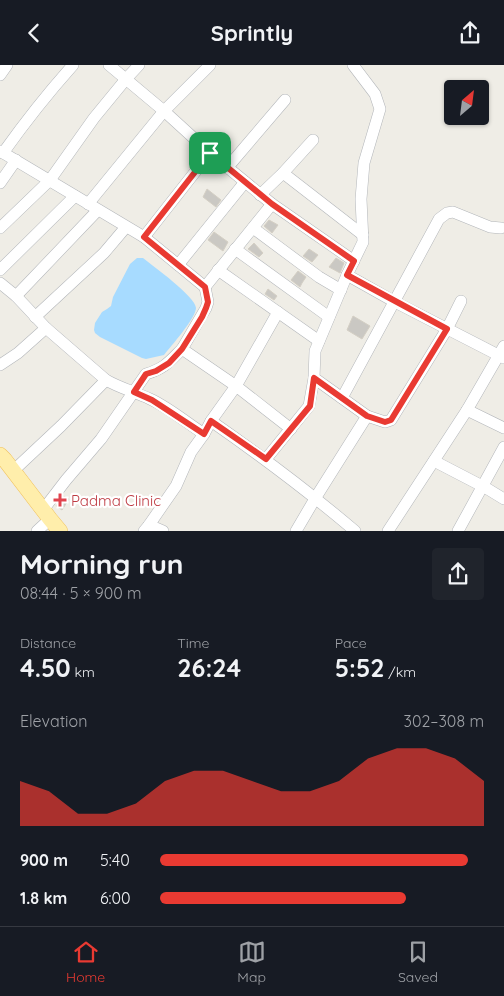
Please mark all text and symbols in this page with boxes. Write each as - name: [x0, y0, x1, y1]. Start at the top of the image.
- icon: back: [20, 19, 48, 47]
- text: Sprintly: [211, 19, 293, 47]
- icon: share: [456, 19, 484, 47]
- north arrow: [444, 80, 489, 125]
- map controls: [444, 80, 489, 125]
- pin: [189, 132, 231, 174]
- icon: arrive: [196, 139, 224, 167]
- place label: Padma Clinic: [71, 491, 161, 510]
- marker: Padma Clinic: [53, 493, 67, 507]
- text: Morning run: [20, 546, 184, 581]
- button: share: [432, 548, 484, 600]
- text: 08:44 · 5 × 900 m: [20, 583, 142, 603]
- text: Distance: [20, 634, 76, 652]
- text: Time: [177, 634, 209, 652]
- text: Pace: [335, 634, 367, 652]
- text: 4.50: [20, 652, 71, 683]
- text: 26:24: [177, 652, 241, 683]
- text: 5:52: [335, 652, 385, 683]
- text: km: [71, 663, 95, 681]
- text: /km: [385, 663, 416, 681]
- text: Elevation: [20, 711, 87, 731]
- text: 302–308 m: [404, 711, 484, 731]
- text: 900 m: [20, 850, 68, 870]
- text: 5:40: [100, 850, 130, 870]
- text: 1.8 km: [20, 888, 67, 908]
- text: 6:00: [100, 888, 131, 908]
- tab: Home: [66, 938, 105, 986]
- tab: Map: [237, 938, 266, 986]
- tab: Saved: [398, 938, 438, 986]

